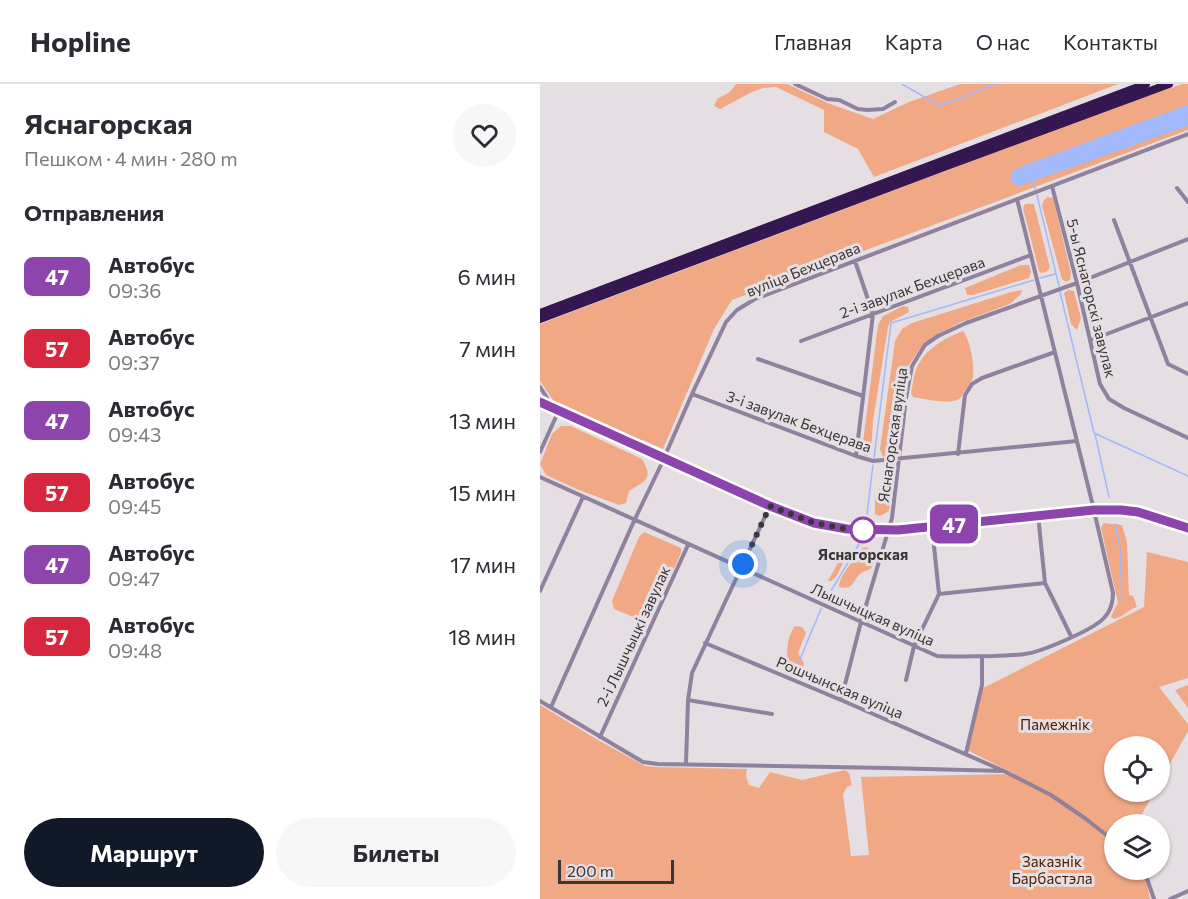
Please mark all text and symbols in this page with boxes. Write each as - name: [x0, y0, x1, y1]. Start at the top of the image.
- text: Hopline: [30, 24, 131, 58]
- text: Главная: [774, 29, 852, 54]
- text: Карта: [885, 29, 943, 54]
- text: О нас: [976, 29, 1030, 54]
- text: Контакты: [1063, 29, 1158, 54]
- button: heart: [453, 104, 516, 167]
- text: Яснагорская: [24, 106, 193, 140]
- text: Пешком · 4 мин · 280 m: [24, 146, 238, 170]
- text: Отправления: [24, 199, 164, 226]
- street label: 5-ы Яснагорскі завулак: [1063, 216, 1121, 380]
- street label: вуліца Бехцерава: [743, 238, 863, 300]
- text: Автобус: [108, 251, 195, 278]
- street label: 2-і завулак Бехцерава: [837, 252, 987, 322]
- text: 6 мин: [458, 263, 516, 290]
- text: 47: [45, 264, 69, 289]
- text: 09:36: [108, 278, 161, 302]
- text: Автобус: [108, 323, 195, 350]
- text: 7 мин: [459, 335, 516, 362]
- text: 57: [45, 336, 69, 361]
- text: 09:37: [108, 350, 160, 374]
- street label: Яснагорская вуліца: [874, 366, 910, 504]
- street label: 3-і завулак Бехцерава: [724, 386, 874, 456]
- text: Автобус: [108, 395, 195, 422]
- text: 13 мин: [449, 407, 516, 434]
- text: 47: [45, 408, 69, 433]
- text: 09:43: [108, 422, 161, 446]
- text: Автобус: [108, 467, 195, 494]
- text: 15 мин: [449, 479, 516, 506]
- text: 57: [45, 480, 69, 505]
- text: 09:45: [108, 494, 161, 518]
- line badge: 47: [927, 504, 981, 544]
- text: 47: [942, 512, 966, 537]
- marker: Яснагорская: [850, 517, 876, 543]
- text: Автобус: [108, 539, 195, 566]
- place label: Яснагорская: [818, 545, 908, 563]
- your location: [728, 549, 758, 579]
- text: 17 мин: [450, 551, 516, 578]
- text: 47: [45, 552, 69, 577]
- street label: 2-і Лышчыцкі завулак: [593, 563, 673, 709]
- text: 09:47: [108, 566, 160, 590]
- street label: Лышчыцкая вуліца: [809, 579, 937, 649]
- text: Автобус: [108, 611, 195, 638]
- text: 18 мин: [448, 623, 516, 650]
- text: 57: [45, 624, 69, 649]
- text: 09:48: [108, 638, 162, 662]
- street label: Рошчынская вуліца: [774, 652, 906, 722]
- park label: Памежнік: [1020, 715, 1090, 733]
- map controls: [1104, 736, 1170, 880]
- button: locate: [1104, 736, 1170, 802]
- button: layers: [1104, 814, 1170, 880]
- button: Маршрут: [24, 818, 264, 887]
- button: Билеты: [276, 818, 516, 887]
- park label: Заказнік Барбастэла: [1011, 852, 1093, 887]
- scale bar: [558, 857, 674, 884]
- text: 200 m: [567, 861, 614, 880]

